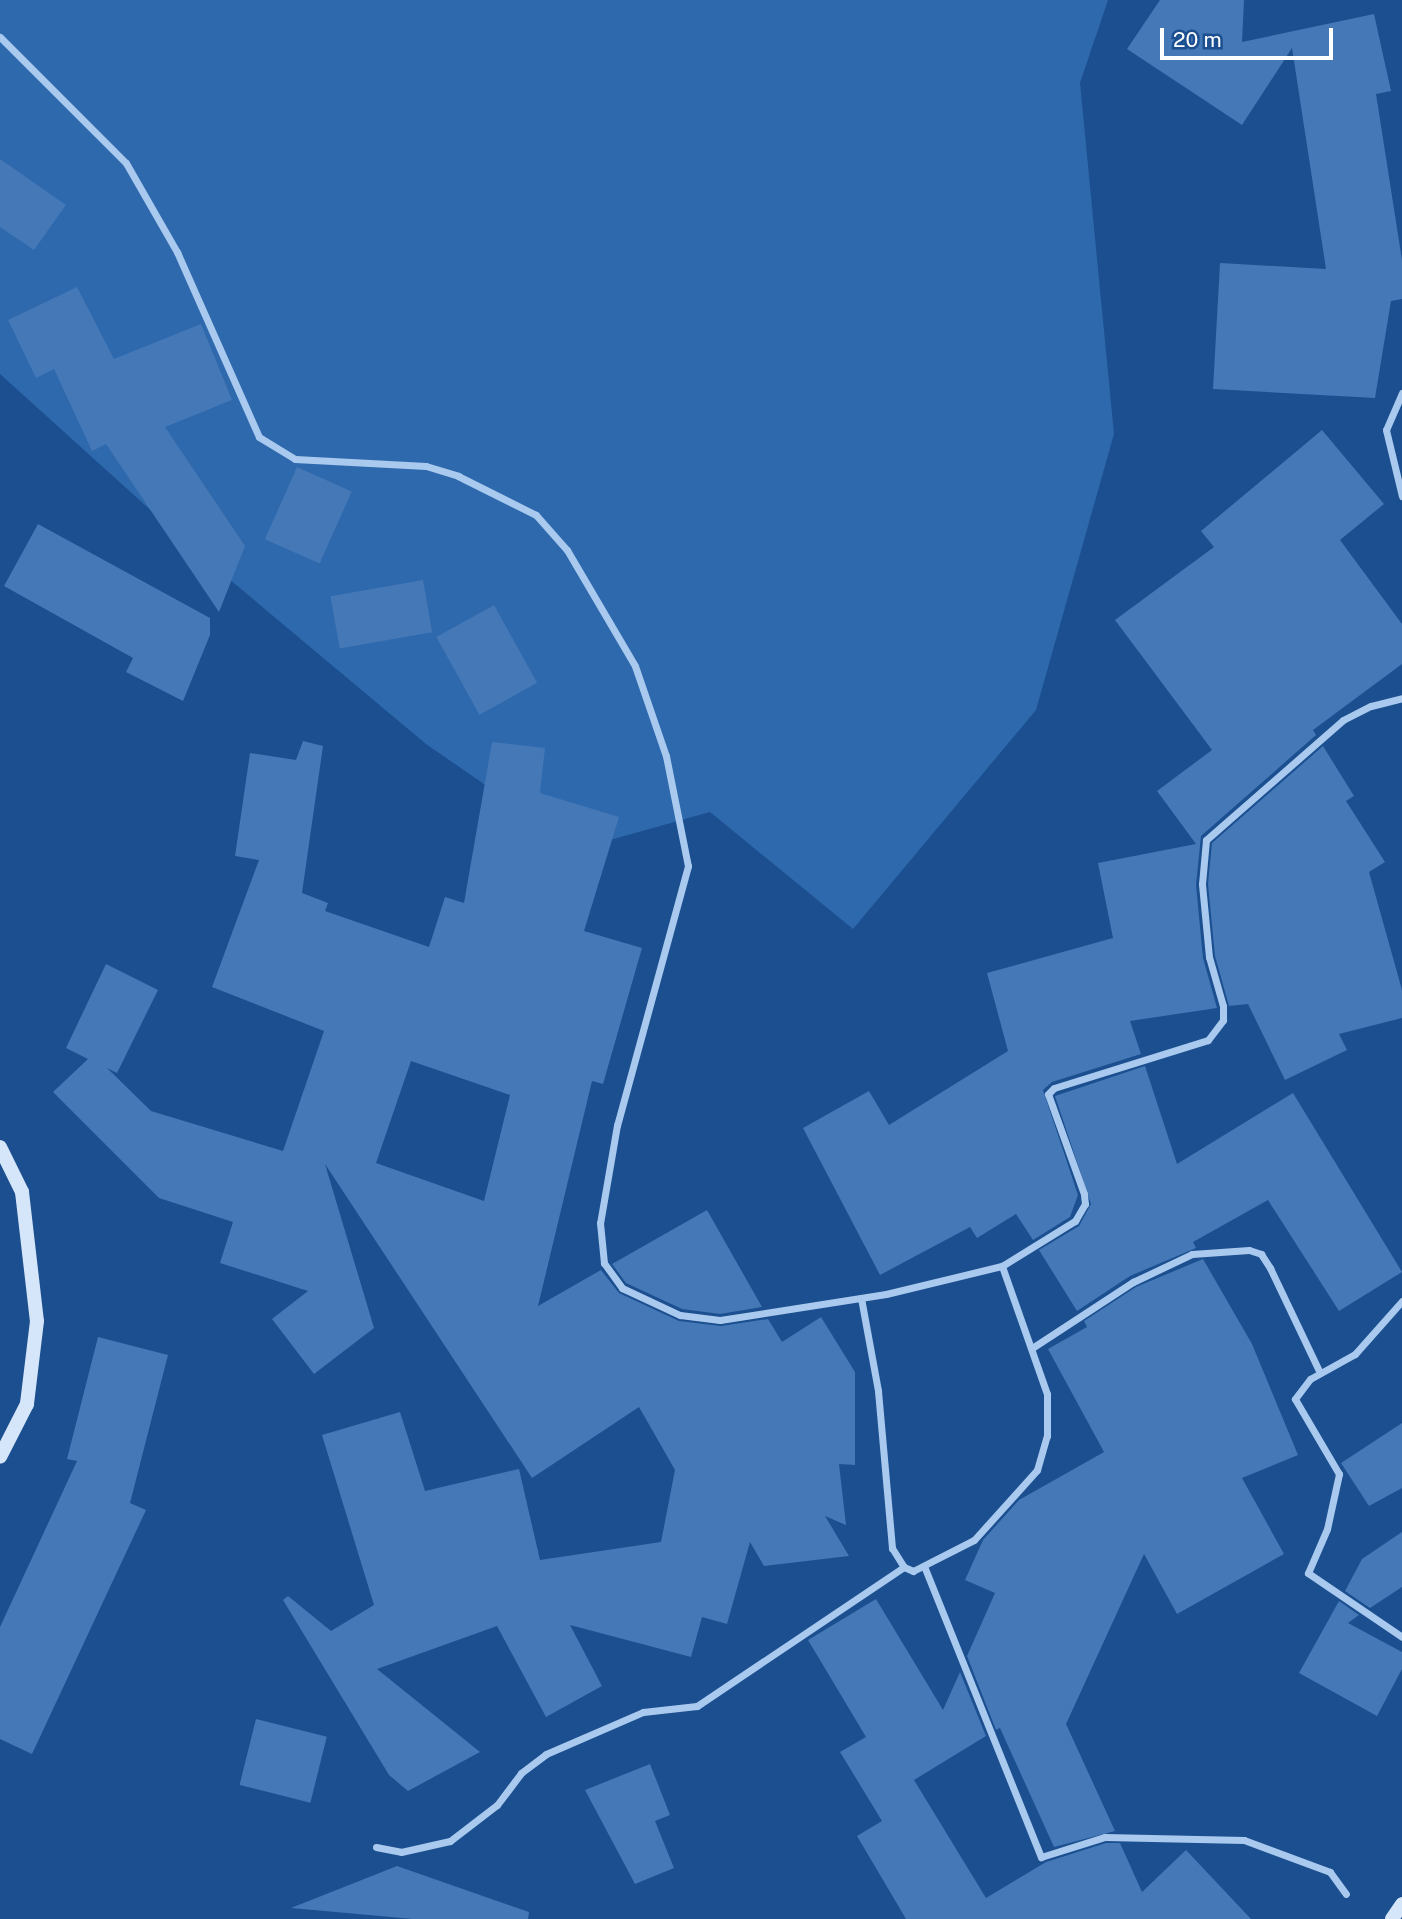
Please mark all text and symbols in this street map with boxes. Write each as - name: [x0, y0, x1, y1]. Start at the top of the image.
- scale bar: [1164, 14, 1337, 58]
- text: 20 m: [1173, 27, 1222, 52]

